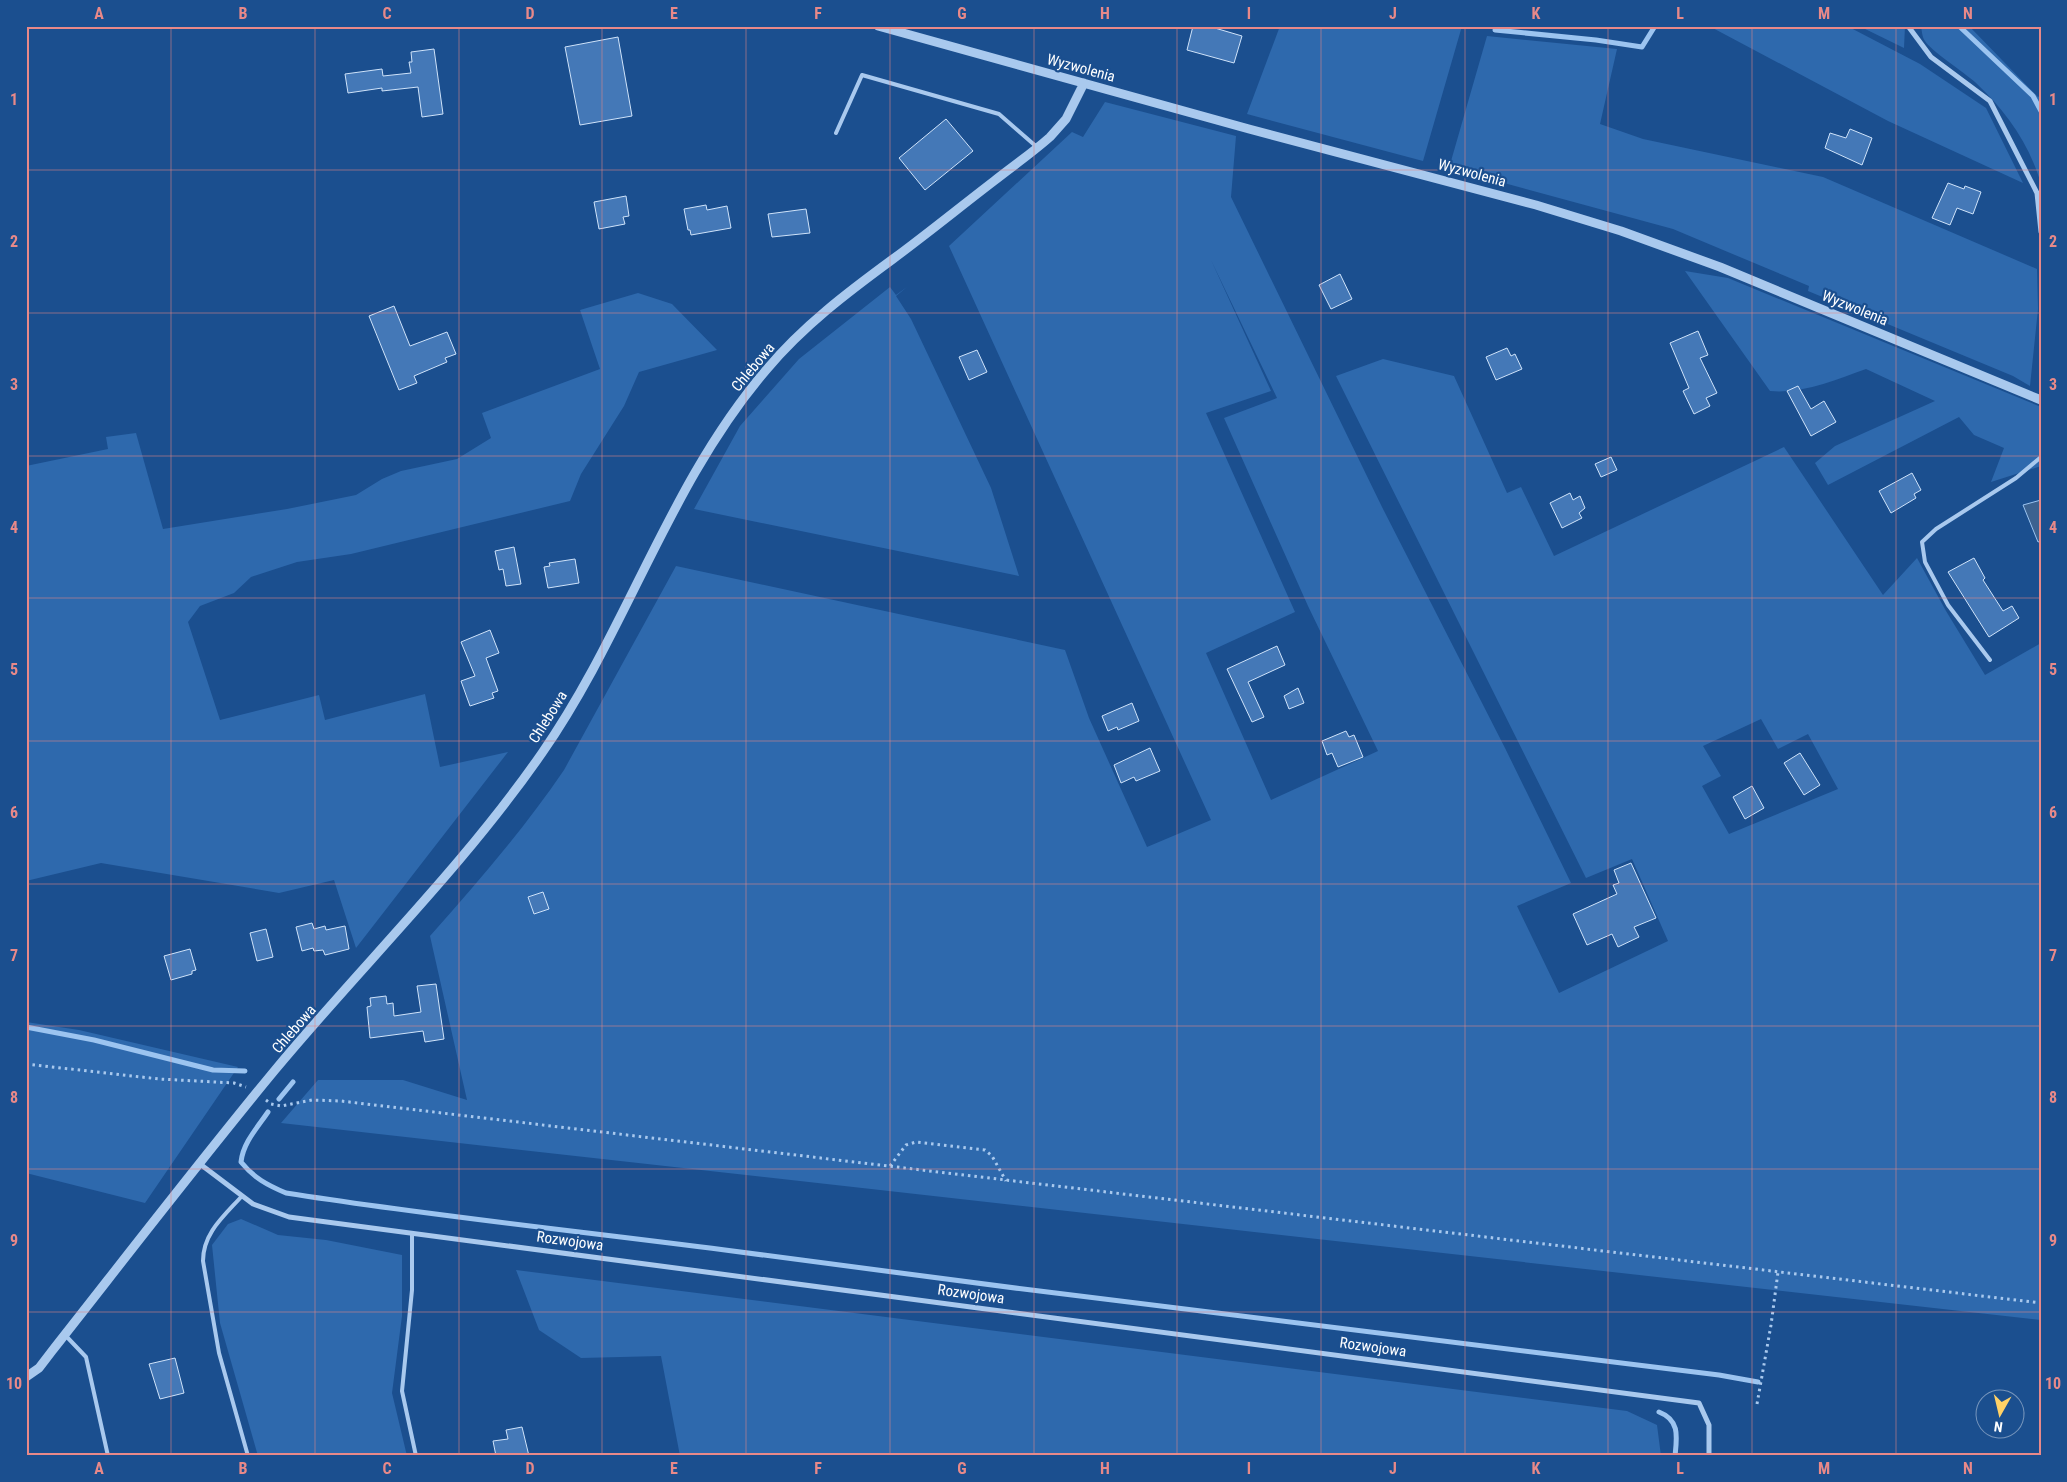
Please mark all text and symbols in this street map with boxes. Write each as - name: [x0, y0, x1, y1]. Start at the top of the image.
- text: A: [94, 4, 104, 23]
- text: B: [239, 4, 248, 23]
- text: C: [382, 4, 392, 23]
- text: D: [525, 4, 535, 23]
- text: E: [670, 4, 678, 23]
- text: F: [814, 4, 822, 23]
- text: G: [957, 4, 967, 23]
- text: H: [1100, 4, 1110, 23]
- text: I: [1247, 4, 1251, 23]
- text: J: [1389, 4, 1397, 23]
- text: K: [1532, 4, 1541, 23]
- text: L: [1676, 4, 1684, 23]
- text: M: [1818, 4, 1830, 23]
- text: N: [1963, 4, 1973, 23]
- street label: Wyzwolenia: [1045, 50, 1117, 86]
- text: 1: [10, 90, 18, 109]
- text: 1: [2049, 90, 2057, 109]
- street label: Wyzwolenia: [1436, 155, 1508, 191]
- text: 2: [10, 232, 18, 251]
- text: 2: [2049, 232, 2057, 251]
- street label: Wyzwolenia: [1819, 287, 1891, 329]
- street label: Chlebowa: [727, 339, 779, 395]
- text: 3: [10, 375, 18, 394]
- text: 3: [2049, 375, 2057, 394]
- text: 4: [10, 518, 18, 537]
- text: 4: [2049, 518, 2057, 537]
- text: 5: [10, 660, 18, 679]
- text: 5: [2049, 660, 2057, 679]
- street label: Chlebowa: [525, 688, 571, 746]
- text: 6: [10, 803, 18, 822]
- text: 6: [2049, 803, 2057, 822]
- text: 7: [10, 946, 18, 965]
- text: 7: [2049, 946, 2057, 965]
- street label: Chlebowa: [268, 1001, 320, 1057]
- text: 8: [10, 1088, 18, 1107]
- text: 8: [2049, 1088, 2057, 1107]
- street label: Rozwojowa: [536, 1227, 604, 1255]
- text: 9: [10, 1231, 18, 1250]
- text: 9: [2049, 1231, 2057, 1250]
- street label: Rozwojowa: [937, 1280, 1005, 1308]
- street label: Rozwojowa: [1339, 1333, 1407, 1361]
- text: 10: [6, 1374, 22, 1393]
- text: 10: [2045, 1374, 2061, 1393]
- north arrow: [1974, 1390, 2024, 1440]
- text: N: [1993, 1418, 2004, 1435]
- text: A: [94, 1459, 104, 1478]
- text: B: [239, 1459, 248, 1478]
- text: C: [382, 1459, 392, 1478]
- text: D: [525, 1459, 535, 1478]
- text: E: [670, 1459, 678, 1478]
- text: F: [814, 1459, 822, 1478]
- text: G: [957, 1459, 967, 1478]
- text: H: [1100, 1459, 1110, 1478]
- text: I: [1247, 1459, 1251, 1478]
- text: J: [1389, 1459, 1397, 1478]
- text: K: [1532, 1459, 1541, 1478]
- text: L: [1676, 1459, 1684, 1478]
- text: M: [1818, 1459, 1830, 1478]
- text: N: [1963, 1459, 1973, 1478]

